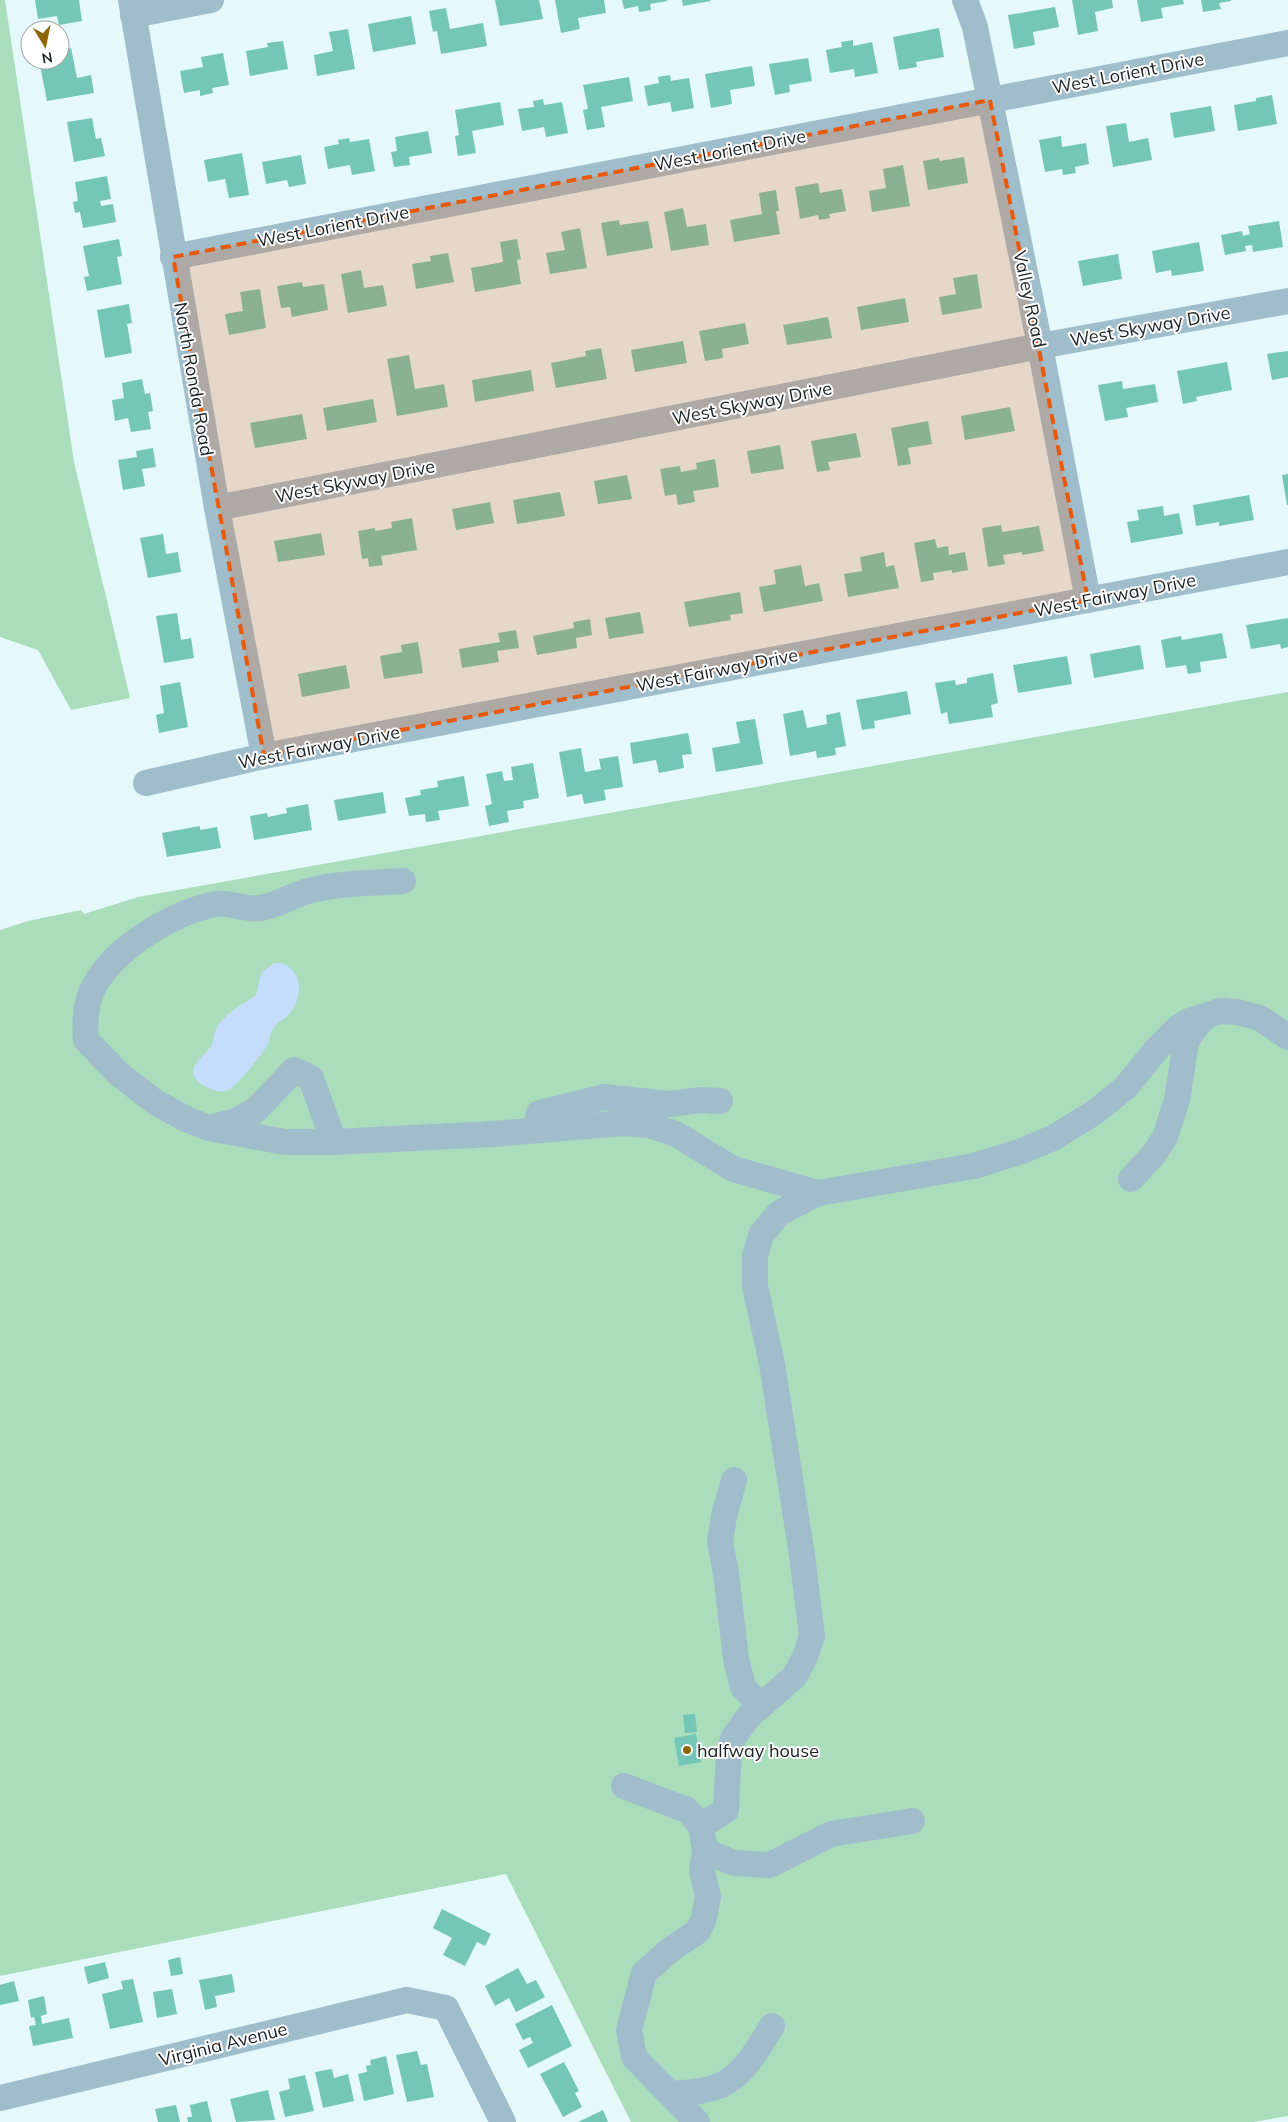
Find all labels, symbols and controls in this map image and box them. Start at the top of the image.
north arrow [20,20,70,70]
street label: West Lorient Drive [1050,47,1206,99]
text: N [40,48,54,68]
street label: West Lorient Drive [652,124,808,176]
street label: West Lorient Drive [255,200,411,252]
street label: Valley Road [1008,248,1052,350]
street label: North Ronda Road [169,300,219,458]
street label: West Skyway Drive [1068,301,1232,351]
street label: West Skyway Drive [670,376,834,430]
street label: West Skyway Drive [273,454,437,508]
street label: West Fairway Drive [1032,568,1198,622]
street label: West Fairway Drive [634,643,800,697]
street label: West Fairway Drive [236,720,402,774]
place label: halfway house [697,1739,819,1762]
marker: halfway house [681,1744,693,1756]
street label: Virginia Avenue [156,2017,290,2071]

